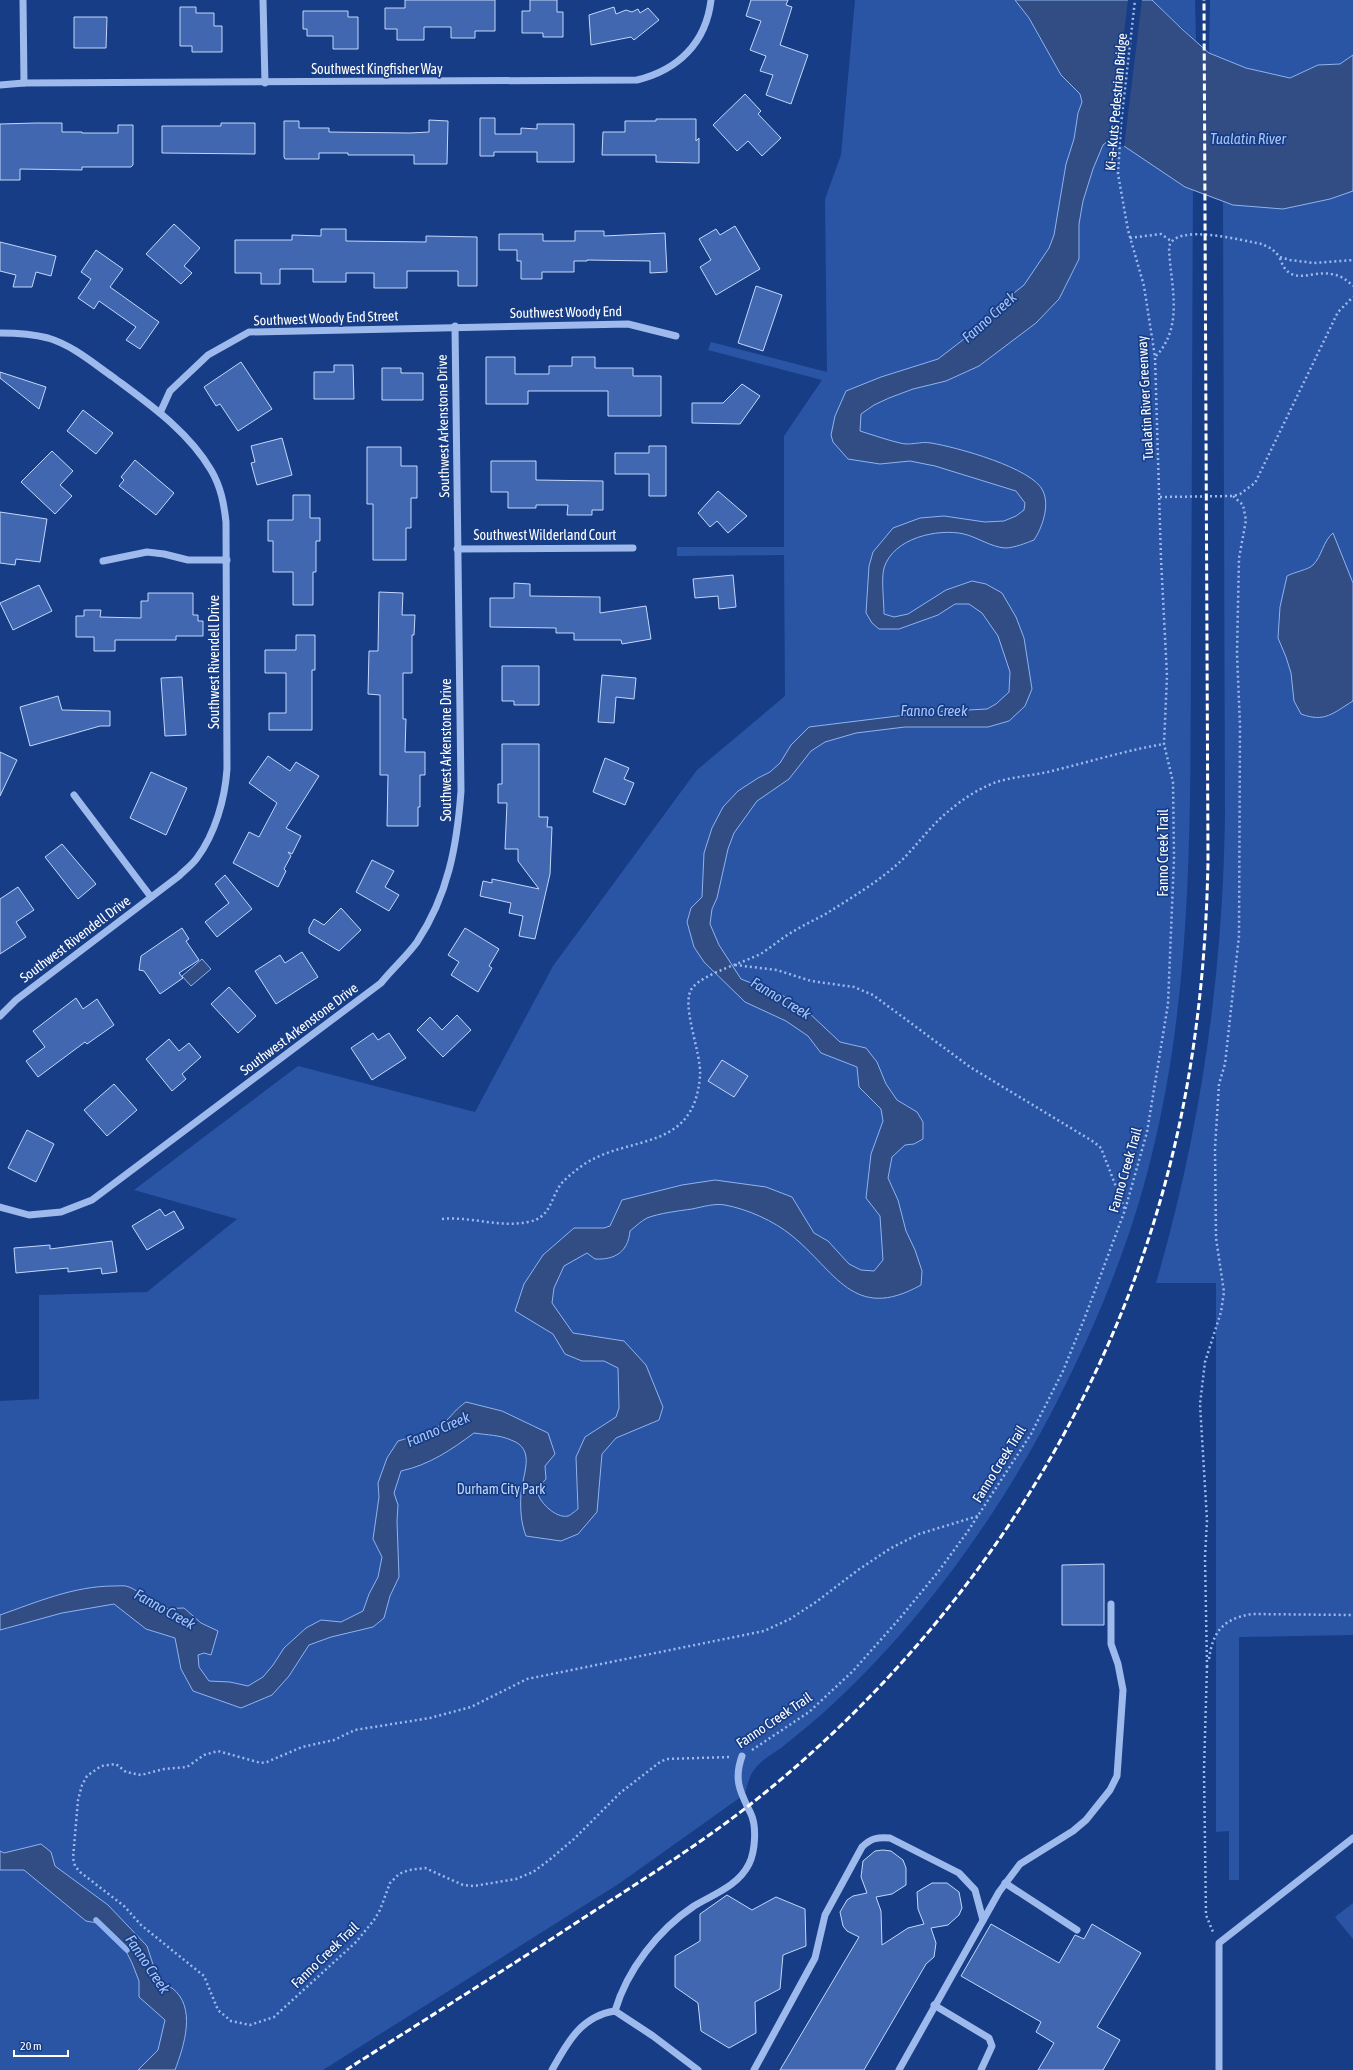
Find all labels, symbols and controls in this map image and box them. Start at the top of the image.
street label: Ki-a-Kuts Pedestrian Bridge [1102,32,1130,172]
street label: Southwest Kingfisher Way [311,61,443,77]
water label: Tualatin River [1210,130,1287,147]
water label: Fanno Creek [958,288,1020,346]
street label: Southwest Woody End [510,303,622,321]
street label: Southwest Woody End Street [253,307,399,329]
street label: Tualatin River Greenway [1134,335,1156,461]
street label: Southwest Arkenstone Drive [434,354,452,498]
street label: Southwest Wilderland Court [474,527,616,543]
street label: Southwest Rivendell Drive [206,595,222,729]
street label: Southwest Arkenstone Drive [438,678,454,822]
water label: Fanno Creek [900,702,968,719]
street label: Fanno Creek Trail [1155,809,1171,897]
street label: Southwest Rivendell Drive [17,892,133,986]
water label: Fanno Creek [748,973,814,1023]
street label: Southwest Arkenstone Drive [237,980,361,1078]
street label: Fanno Creek Trail [1105,1125,1145,1214]
water label: Fanno Creek [404,1408,473,1450]
street label: Fanno Creek Trail [969,1422,1029,1505]
park label: Durham City Park [457,1481,545,1497]
water label: Fanno Creek [132,1585,199,1633]
street label: Fanno Creek Trail [733,1689,815,1751]
street label: Fanno Creek Trail [288,1919,362,1991]
water label: Fanno Creek [122,1931,174,1997]
scale bar [14,2032,68,2058]
text: 20 m [20,2039,42,2053]

